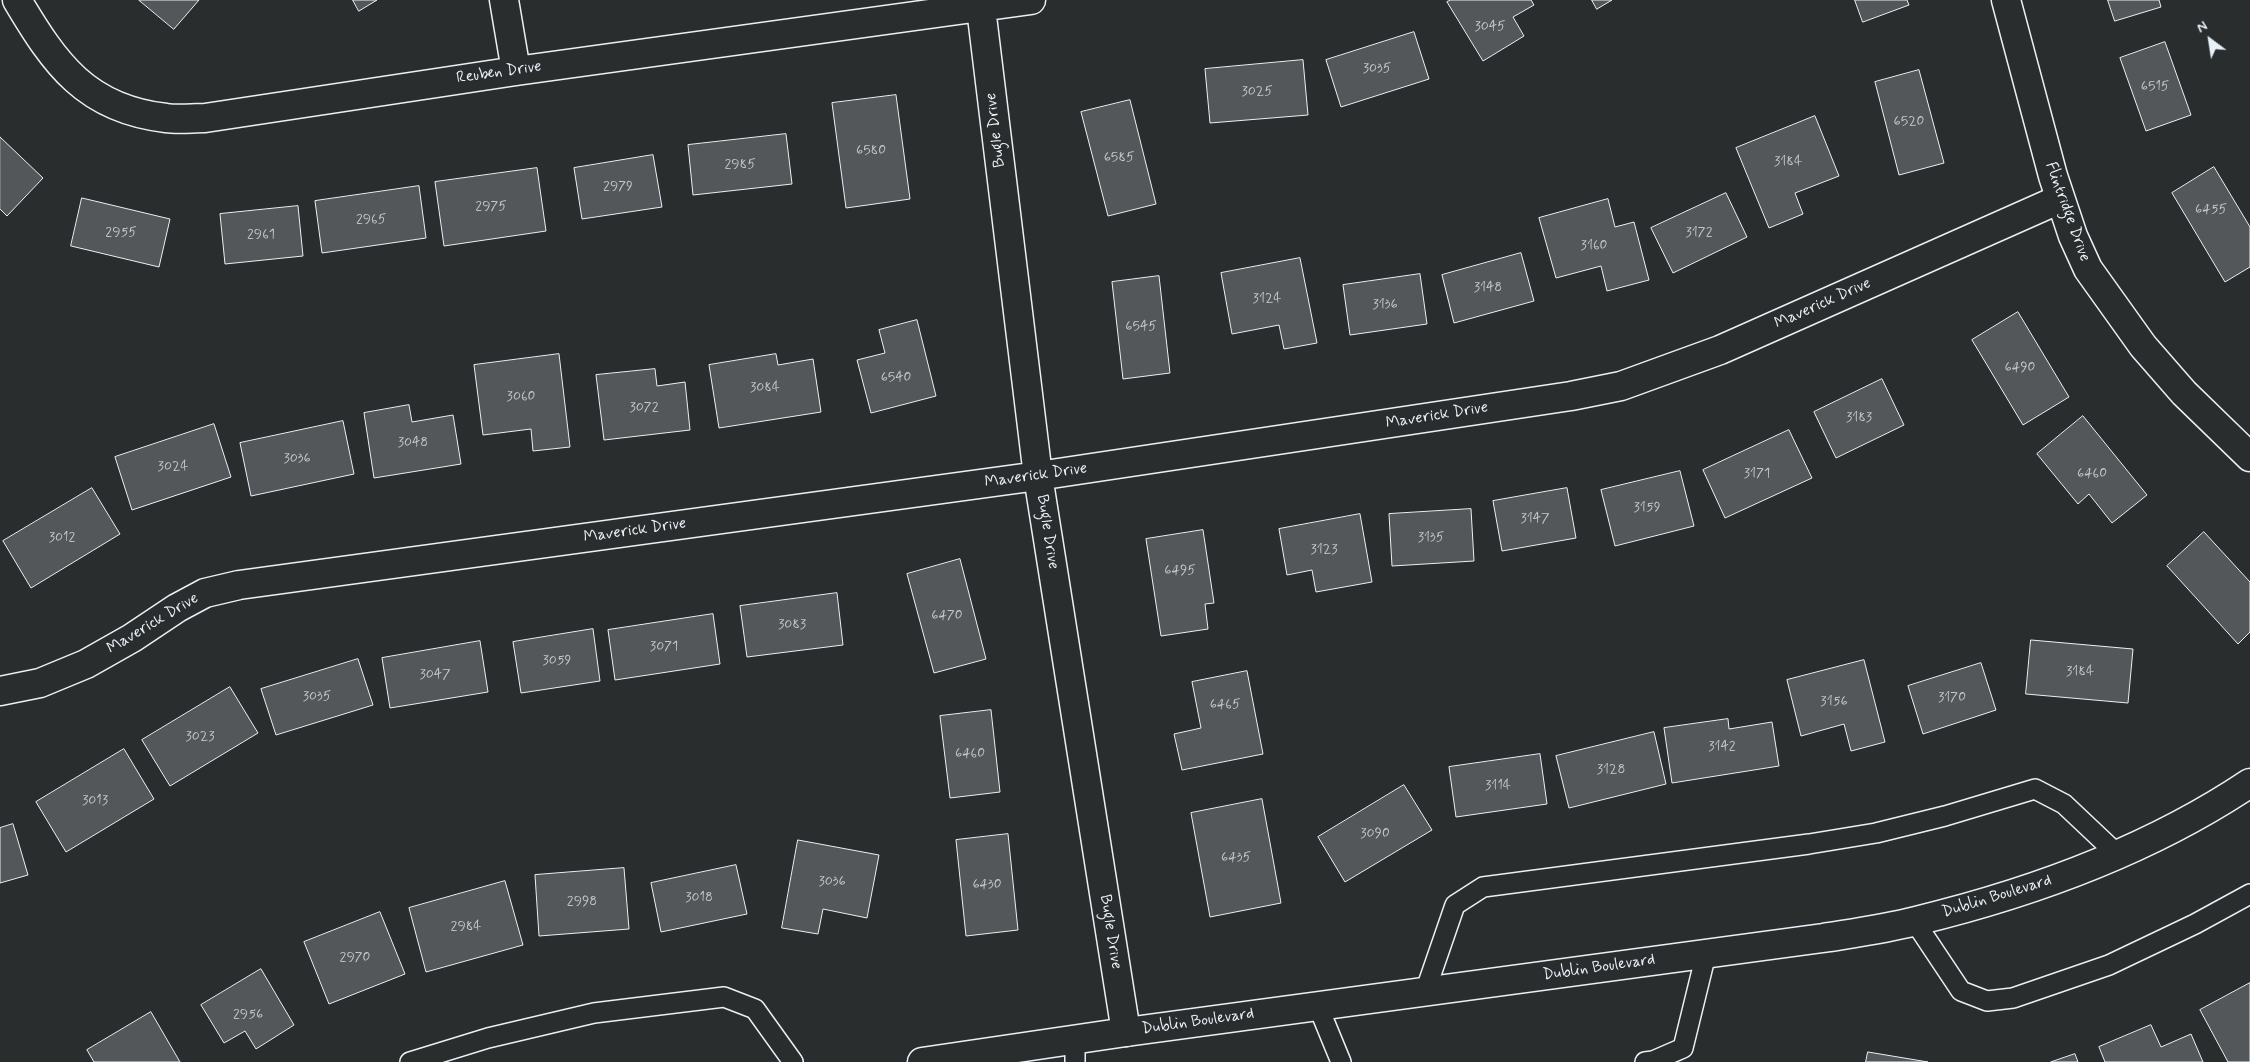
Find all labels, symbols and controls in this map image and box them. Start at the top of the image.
north arrow [2185,15,2235,65]
text: N [2194,17,2211,37]
house number: 3045 [1475,19,1505,35]
street label: Reuben Drive [455,58,543,88]
house number: 3035 [1363,61,1391,77]
house number: 6515 [2141,79,2169,95]
house number: 3025 [1241,84,1273,100]
street label: Bugle Drive [982,91,1010,169]
house number: 6520 [1894,114,1924,130]
house number: 6580 [856,143,886,159]
house number: 6585 [1104,150,1134,166]
house number: 3184 [1774,154,1802,170]
house number: 2985 [724,157,756,173]
street label: Flintridge Drive [2040,160,2094,264]
house number: 2979 [603,179,633,195]
house number: 2975 [475,199,507,215]
house number: 6455 [2195,202,2227,218]
house number: 2965 [356,212,386,228]
house number: 2955 [105,225,137,241]
house number: 3172 [1685,225,1713,241]
house number: 2961 [247,227,275,243]
house number: 3160 [1581,238,1607,254]
street label: Maverick Drive [1772,274,1874,334]
house number: 3148 [1474,280,1502,296]
house number: 3124 [1253,291,1281,307]
house number: 3136 [1372,297,1398,313]
house number: 6545 [1125,319,1157,335]
house number: 6490 [2005,360,2035,376]
house number: 6540 [881,370,911,386]
house number: 3084 [750,380,780,396]
house number: 3060 [507,389,535,405]
street label: Maverick Drive [1384,398,1490,434]
house number: 3072 [629,400,659,416]
house number: 3183 [1846,410,1872,426]
house number: 3048 [398,435,428,451]
house number: 3036 [283,451,311,467]
house number: 3024 [158,459,188,475]
street label: Maverick Drive [983,459,1089,493]
house number: 3171 [1744,466,1770,482]
house number: 6460 [2077,466,2107,482]
street label: Bugle Drive [1032,493,1062,571]
house number: 3159 [1633,500,1661,516]
house number: 3147 [1520,511,1550,527]
street label: Maverick Drive [582,514,688,548]
house number: 3012 [49,530,75,546]
house number: 3135 [1418,530,1444,546]
house number: 3123 [1310,542,1338,558]
house number: 6495 [1164,563,1196,579]
street label: Maverick Drive [104,589,202,659]
house number: 6470 [931,608,963,624]
house number: 3083 [778,617,806,633]
house number: 3071 [650,639,678,655]
house number: 3059 [543,653,571,669]
house number: 3184 [2066,664,2094,680]
house number: 3047 [419,667,451,683]
house number: 3035 [303,689,331,705]
house number: 3170 [1938,690,1966,706]
house number: 3156 [1820,694,1848,710]
house number: 6465 [1210,697,1240,713]
house number: 3023 [185,729,215,745]
house number: 3142 [1708,739,1736,755]
house number: 6460 [955,746,985,762]
house number: 3128 [1597,762,1625,778]
house number: 3114 [1485,778,1511,794]
house number: 3013 [82,793,108,809]
house number: 3090 [1360,826,1390,842]
house number: 6435 [1221,850,1251,866]
street label: Dublin Boulevard [1940,871,2054,923]
house number: 3036 [818,874,846,890]
house number: 6430 [972,877,1002,893]
house number: 3018 [685,890,713,906]
street label: Bugle Drive [1095,893,1125,971]
house number: 2998 [567,894,597,910]
house number: 2984 [451,919,481,935]
house number: 2970 [340,950,370,966]
street label: Dublin Boulevard [1542,951,1656,985]
street label: Dublin Boulevard [1141,1005,1255,1039]
house number: 2956 [233,1007,263,1023]

